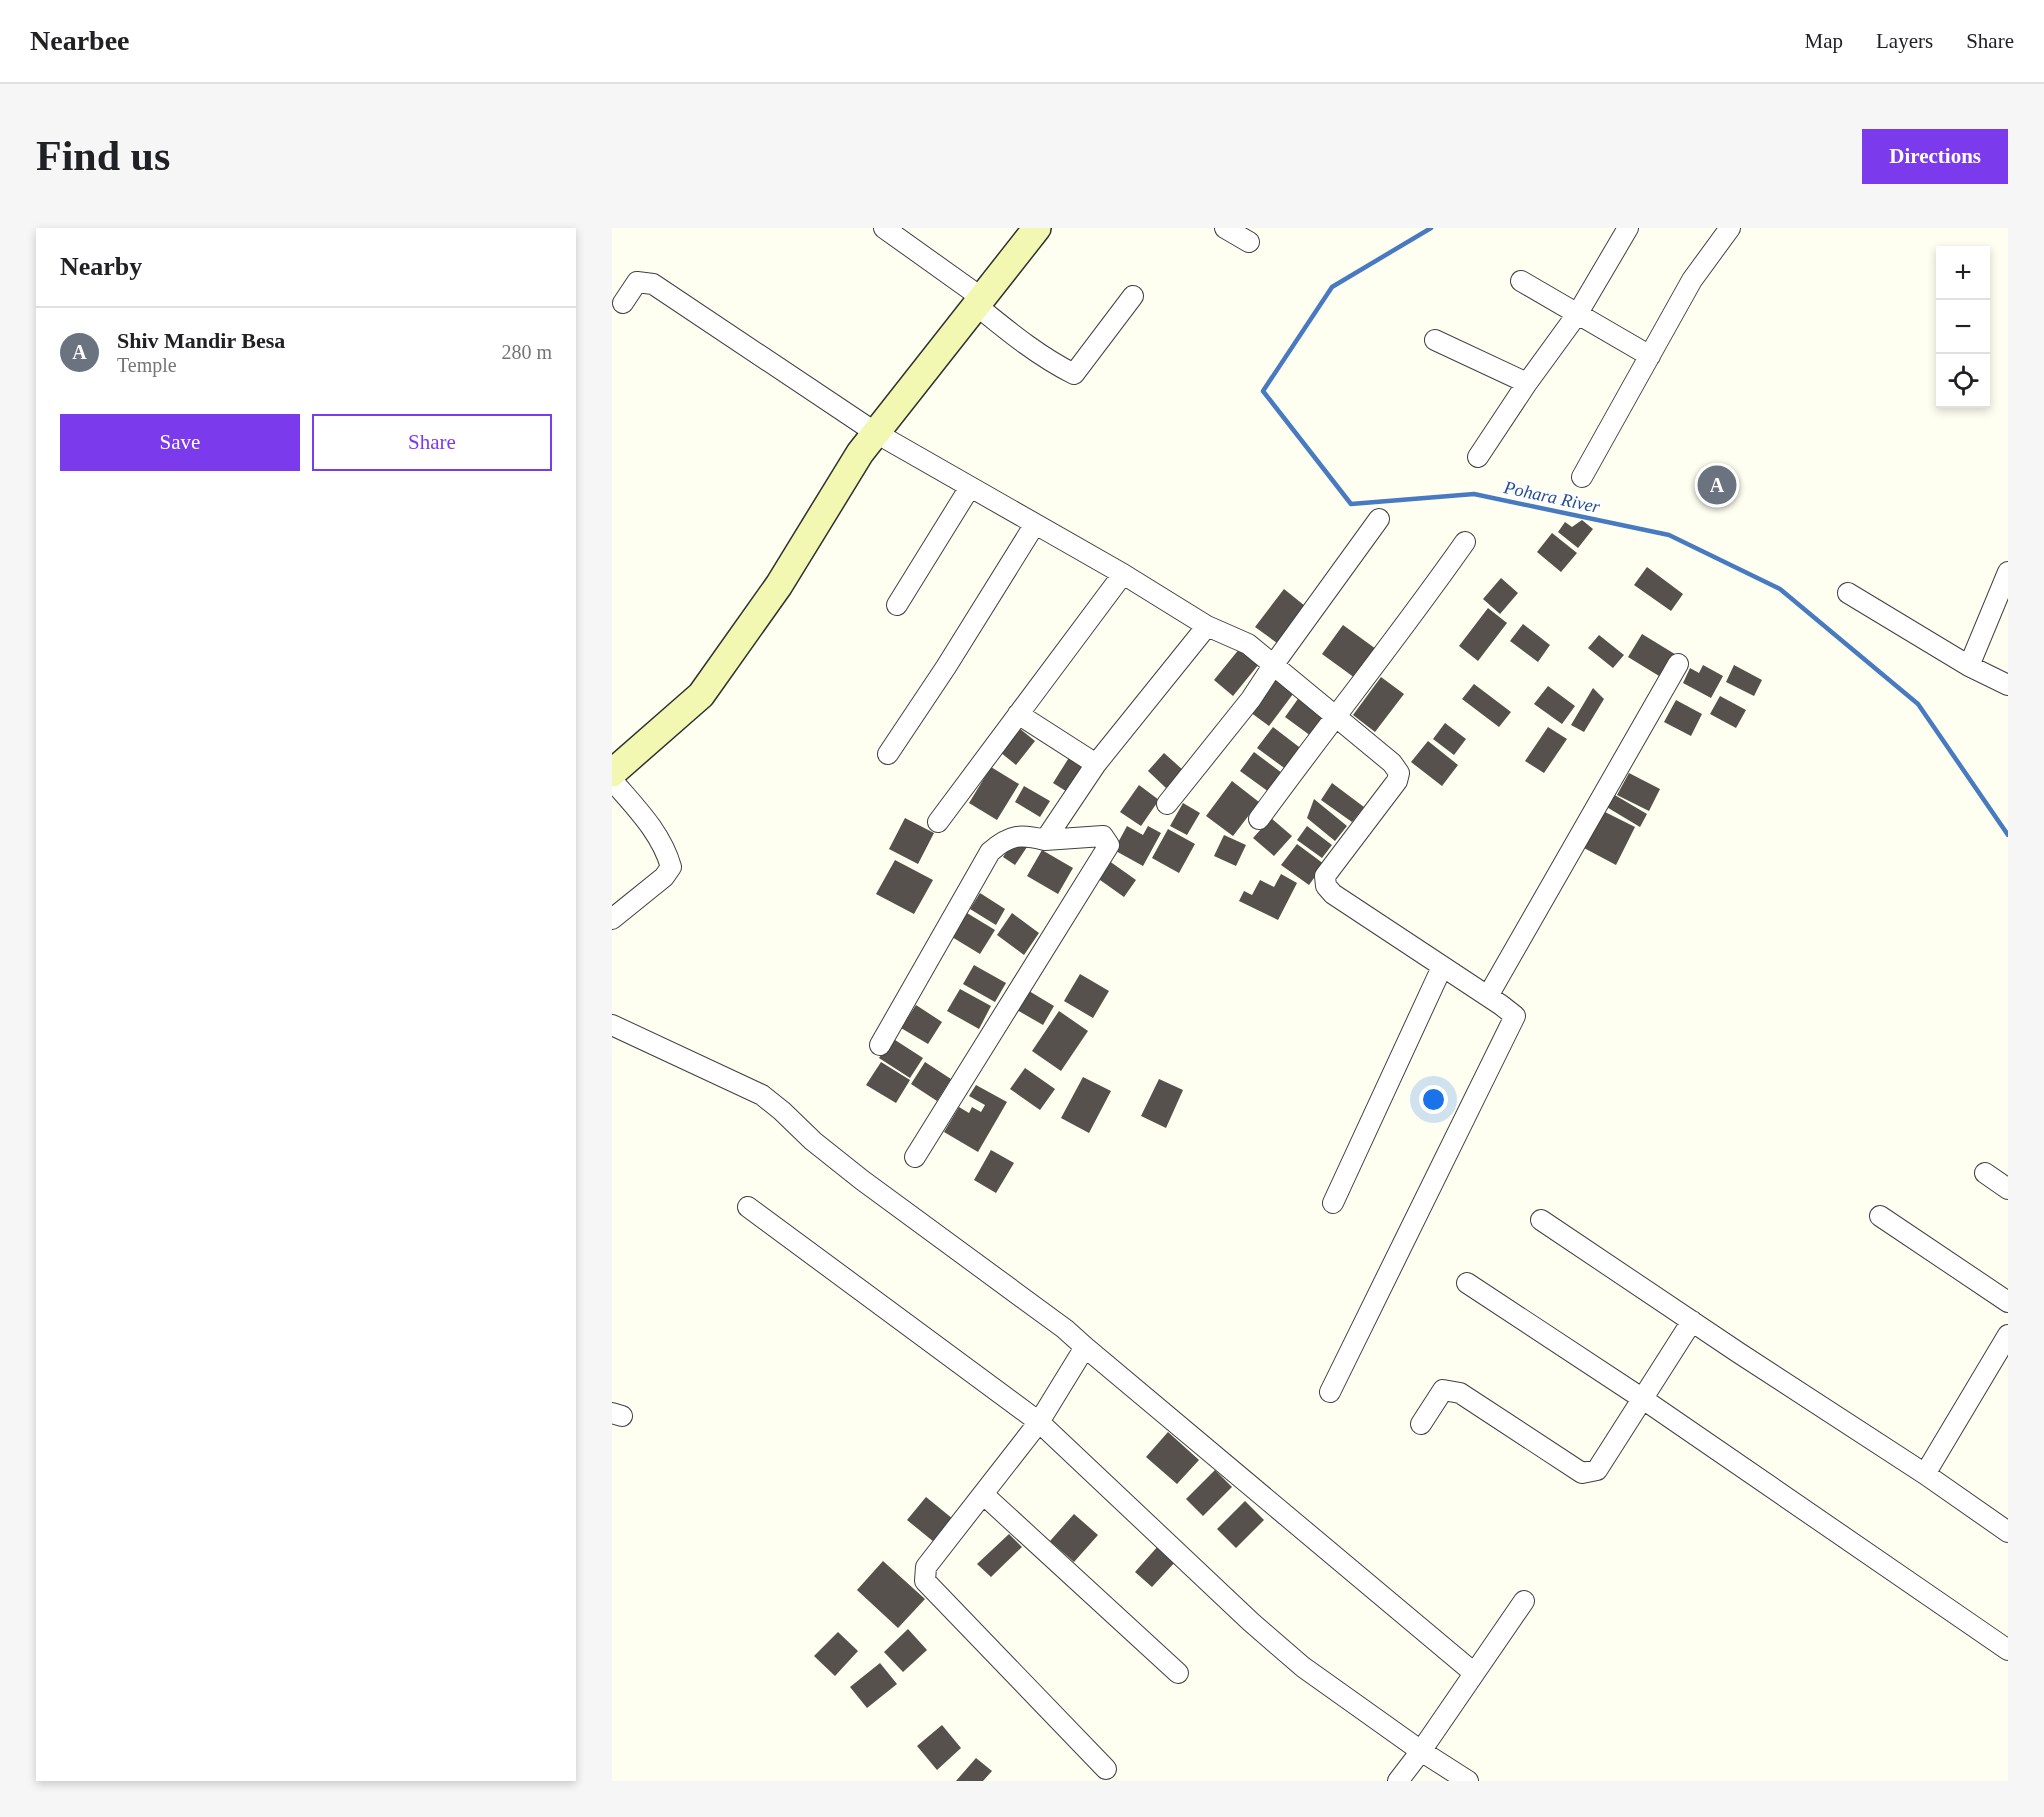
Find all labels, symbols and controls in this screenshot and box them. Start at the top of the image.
text: Nearbee [30,25,130,56]
text: Map [1805,29,1843,53]
text: Layers [1876,29,1933,53]
text: Share [1966,29,2014,53]
button: Directions [1862,129,2008,184]
text: Find us [36,133,170,179]
map controls [1936,246,1990,408]
button: + [1936,246,1990,300]
text: Nearby [60,252,142,281]
button: − [1936,300,1990,354]
text: Shiv Mandir Besa [117,328,285,353]
text: A [72,341,87,363]
text: 280 m [501,341,552,363]
text: Temple [117,354,177,376]
button: locate [1936,354,1990,408]
button: Save [60,414,300,471]
button: Share [312,414,552,471]
pin: A [1698,462,1736,508]
water label: Pohara River [1501,477,1603,517]
your location [1419,1085,1448,1114]

